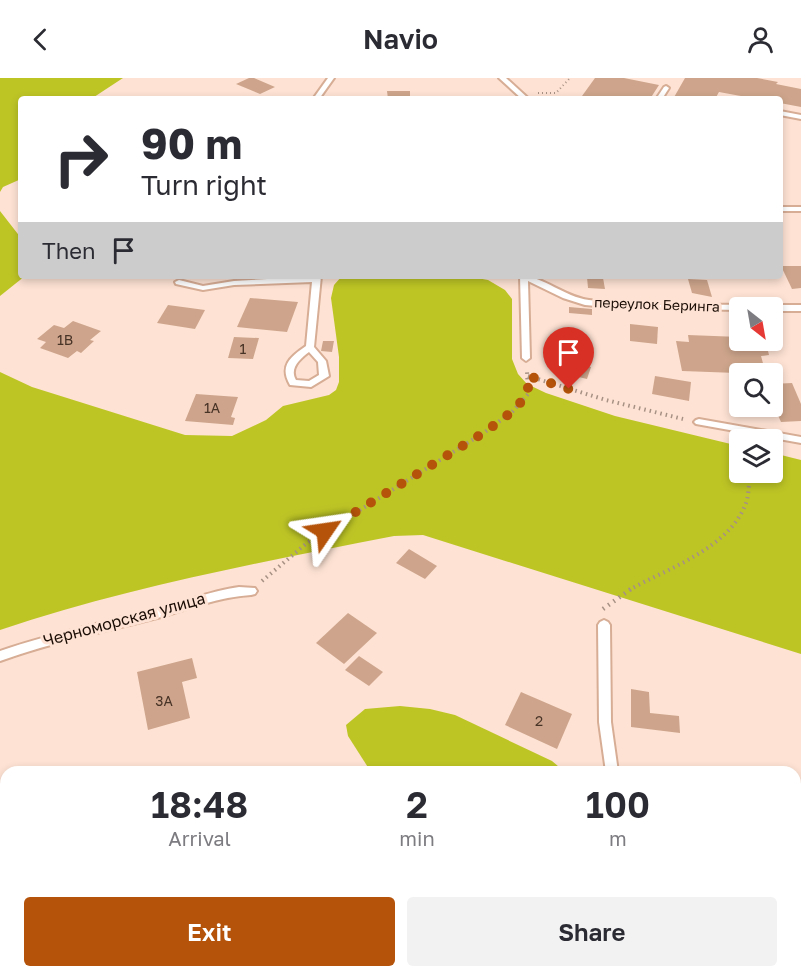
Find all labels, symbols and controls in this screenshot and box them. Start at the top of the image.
icon: back [24,23,57,56]
text: Navio [363,23,438,55]
icon: person [744,23,777,56]
text: 90 m [141,118,242,168]
icon: right [42,120,120,198]
text: Turn right [141,169,267,201]
icon: arrive [107,234,140,267]
text: Then [42,237,95,264]
street label: переулок Беринга [594,293,720,315]
north arrow [729,297,783,351]
map controls [729,297,783,483]
pin [543,327,594,389]
house number: 1В [57,331,73,348]
icon: arrive [552,336,585,369]
house number: 1 [240,340,247,357]
button: search [729,363,783,417]
house number: 1А [204,399,221,416]
button: layers [729,429,783,483]
position arrow [293,499,357,563]
street label: Черноморская улица [41,588,207,650]
house number: 3А [155,692,173,709]
house number: 2 [535,712,543,729]
text: 18:48 [151,783,248,826]
text: 2 [406,783,428,826]
text: 100 [586,783,650,826]
text: Arrival [168,826,231,850]
text: min [399,826,435,850]
text: m [609,826,627,850]
button: Exit [24,897,395,966]
button: Share [407,897,777,966]

